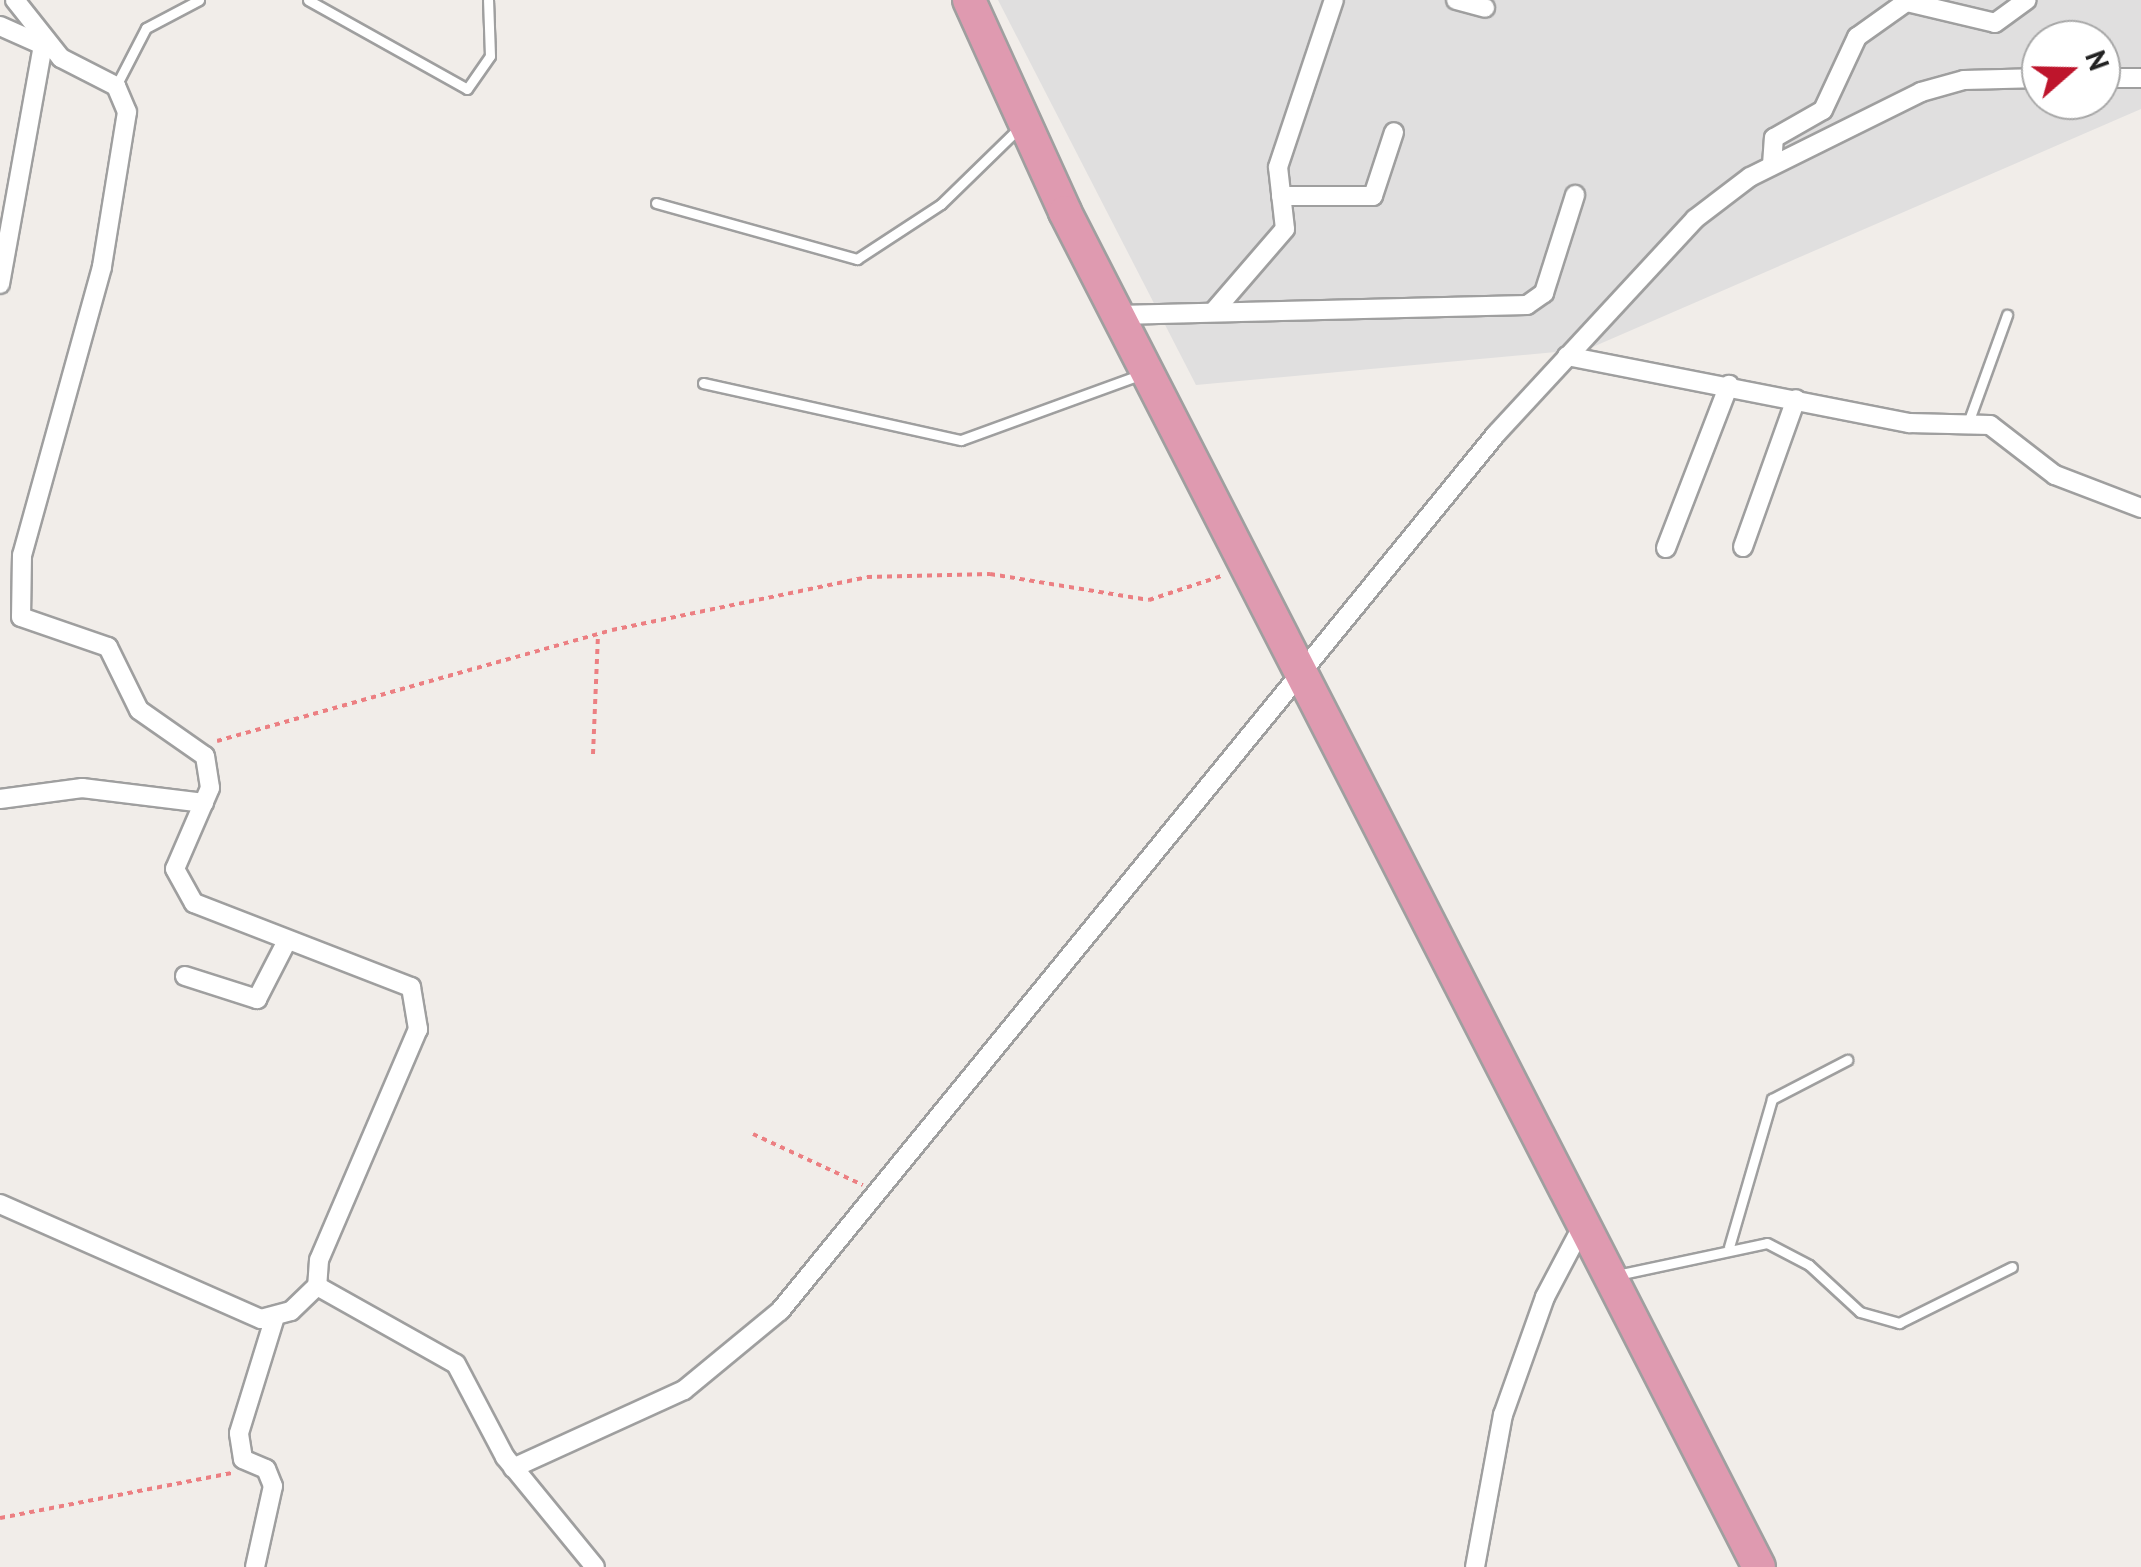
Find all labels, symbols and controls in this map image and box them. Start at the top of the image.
north arrow [2021,20,2121,120]
text: N [2077,45,2118,75]

